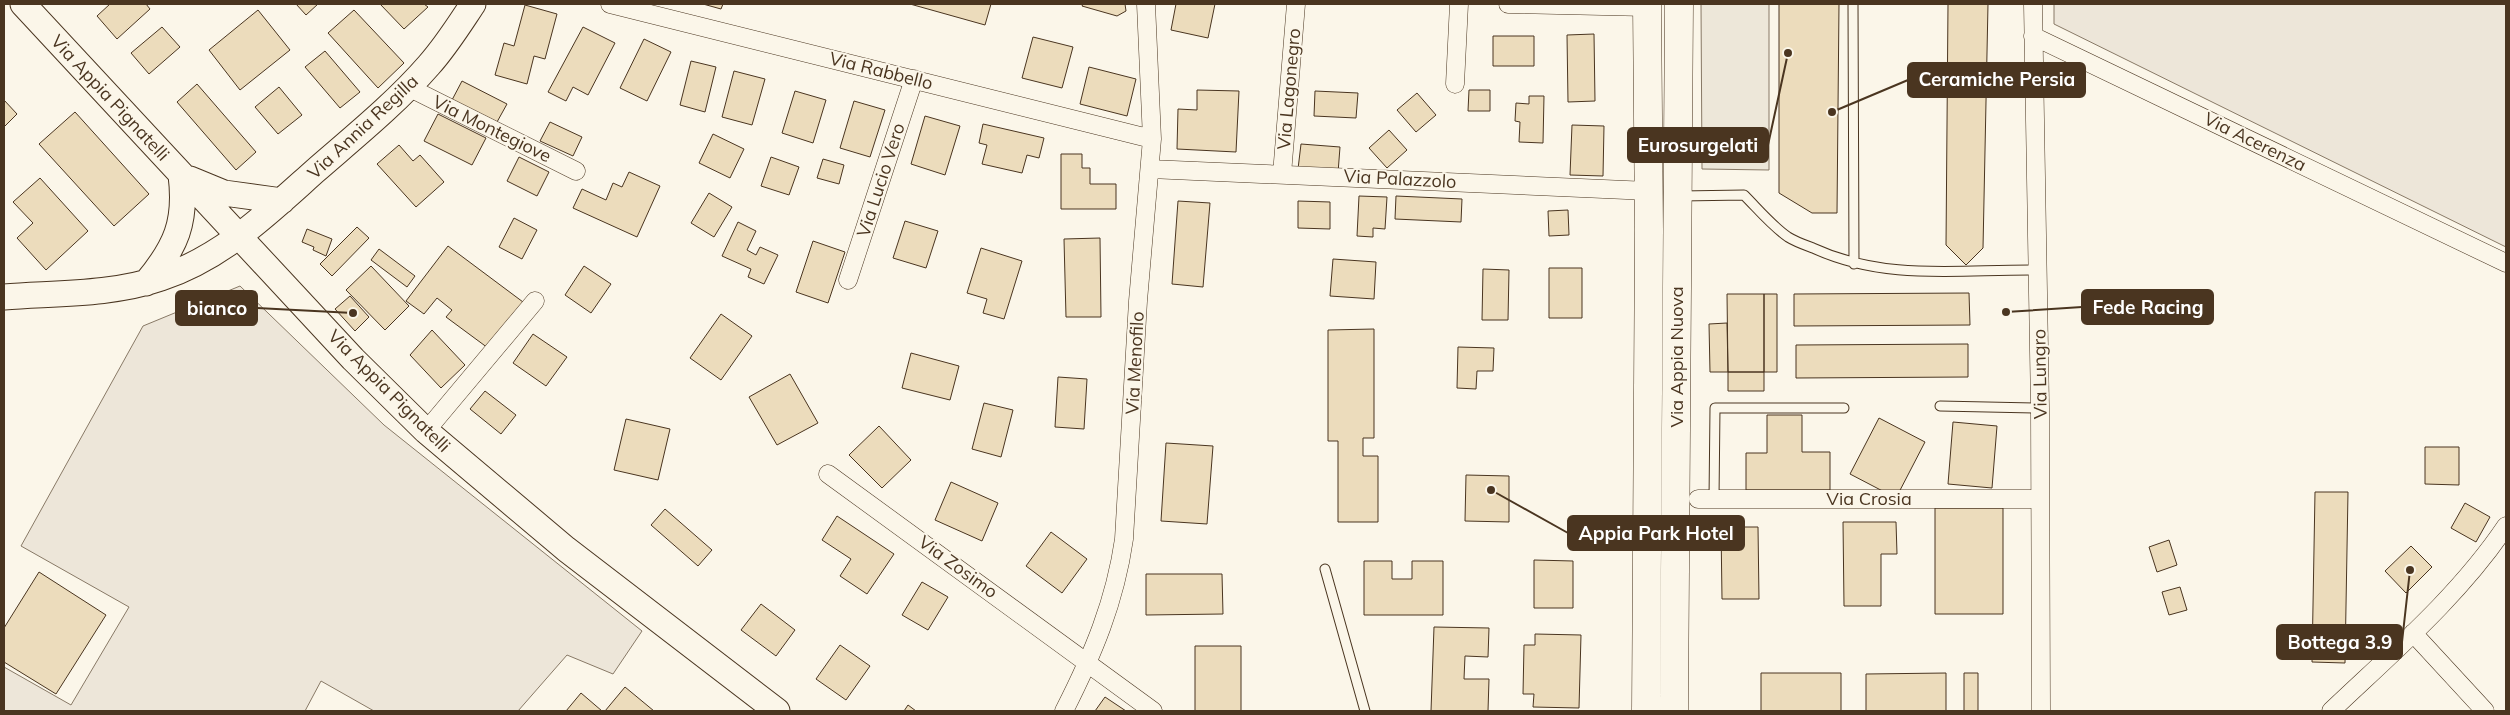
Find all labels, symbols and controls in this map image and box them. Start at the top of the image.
street label: Via Lagonegro [1272,27,1305,151]
street label: Via Appia Pignatelli [46,30,175,165]
street label: Via Rabbello [827,47,935,94]
callout: Ceramiche Persia [1908,63,2085,97]
text: Ceramiche Persia [1919,67,2075,91]
street label: Via Annia Regilla [303,69,423,184]
street label: Via Montegiove [429,90,555,167]
street label: Via Acerenza [2200,107,2310,176]
street label: Via Lucio Vero [851,120,910,240]
callout: Eurosurgelati [1628,128,1768,162]
text: Eurosurgelati [1638,133,1758,157]
street label: Via Palazzolo [1343,164,1457,193]
street label: Via Appia Nuova [1665,286,1688,428]
callout: Fede Racing [2082,290,2213,324]
callout: bianco [176,291,257,325]
text: Fede Racing [2092,295,2204,319]
text: bianco [187,296,247,320]
street label: Via Menofilo [1120,311,1149,415]
street label: Via Appia Pignatelli [323,325,455,457]
street label: Via Lungro [2027,329,2052,419]
street label: Via Crosia [1826,487,1912,510]
callout: Appia Park Hotel [1568,516,1744,550]
text: Appia Park Hotel [1578,521,1734,545]
street label: Via Zosimo [914,530,1002,603]
callout: Bottega 3.9 [2277,625,2402,659]
text: Bottega 3.9 [2288,630,2392,654]

